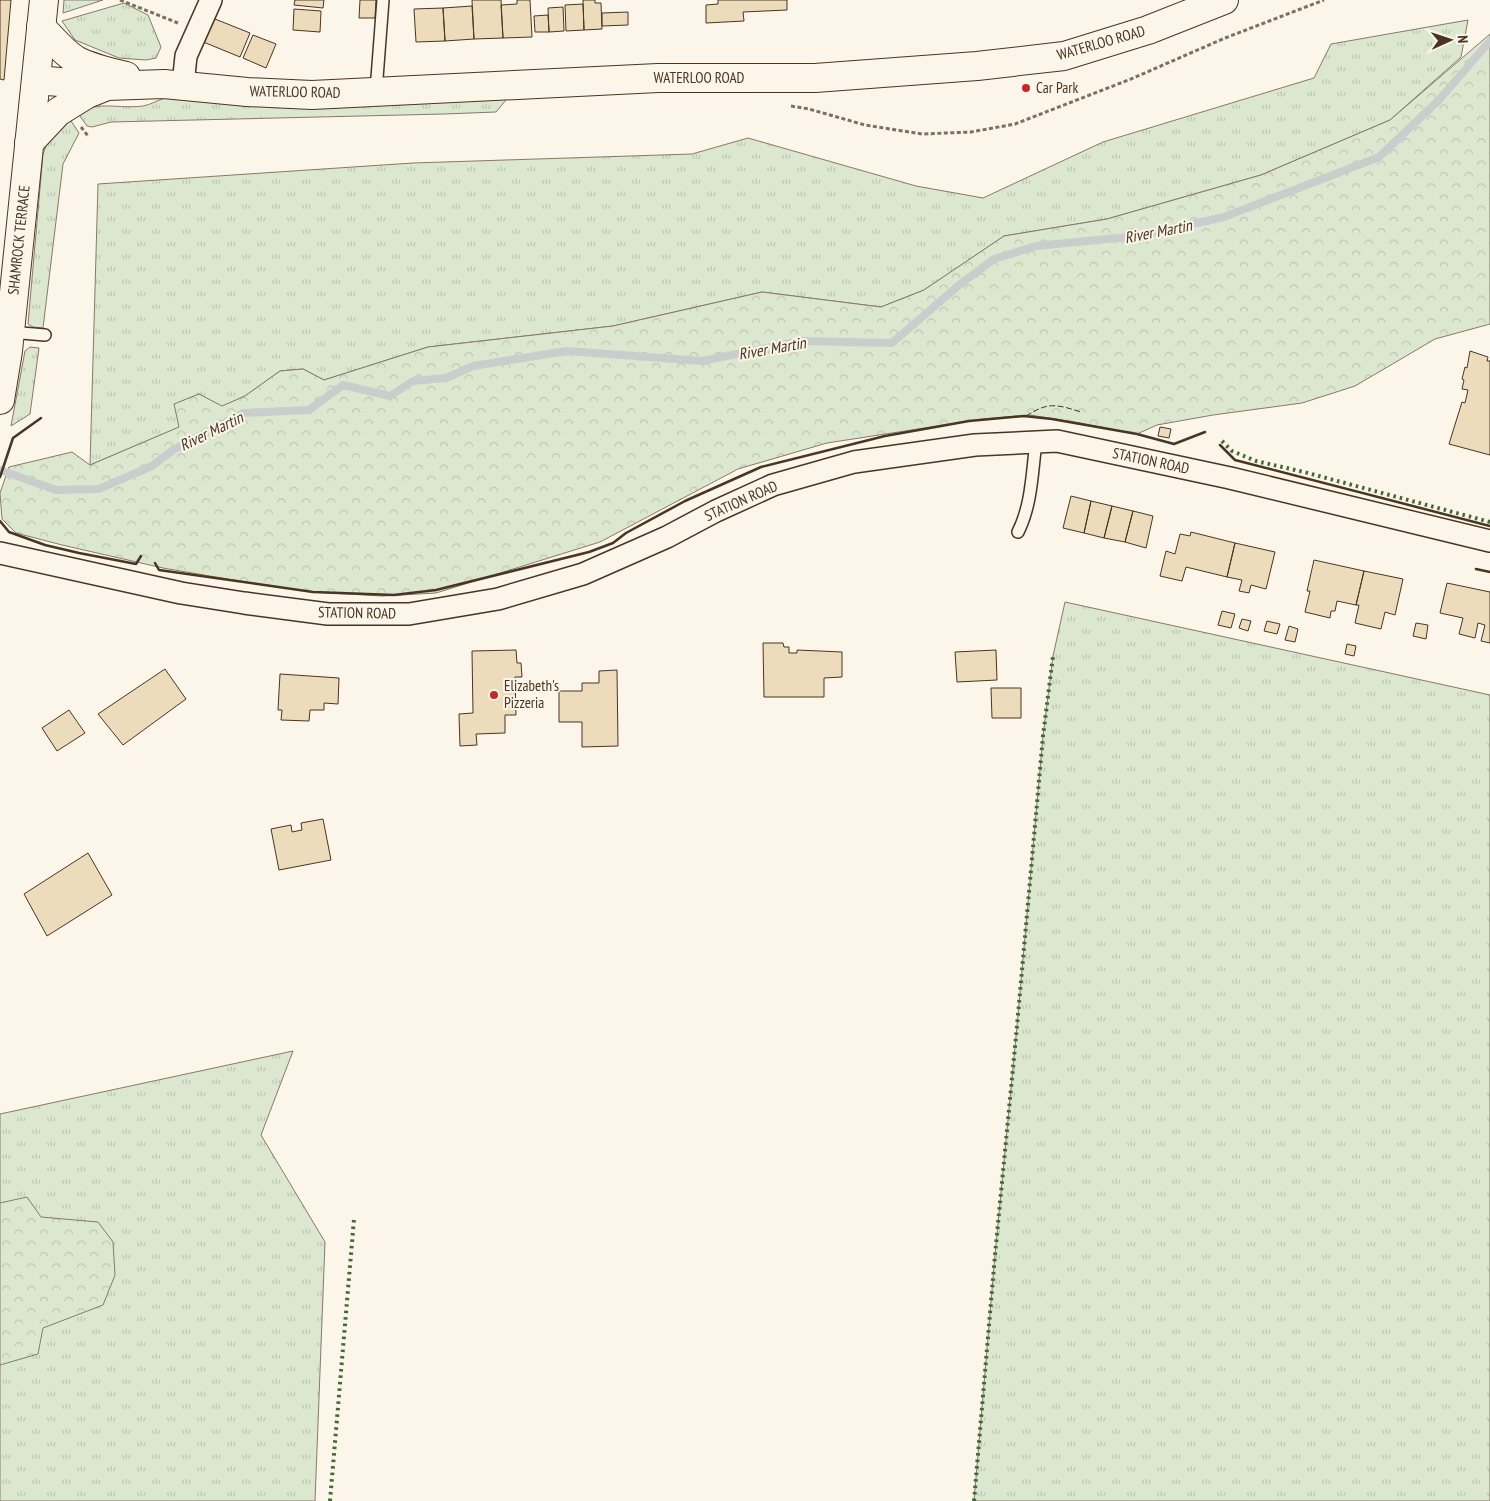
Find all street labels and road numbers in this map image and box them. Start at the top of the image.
street label: WATERLOO ROAD [1054,21,1147,64]
street label: WATERLOO ROAD [653,68,745,87]
street label: WATERLOO ROAD [249,81,341,102]
street label: SHAMROCK TERRACE [3,184,34,296]
street label: STATION ROAD [1111,443,1191,478]
street label: STATION ROAD [701,476,780,525]
street label: STATION ROAD [318,602,396,623]

